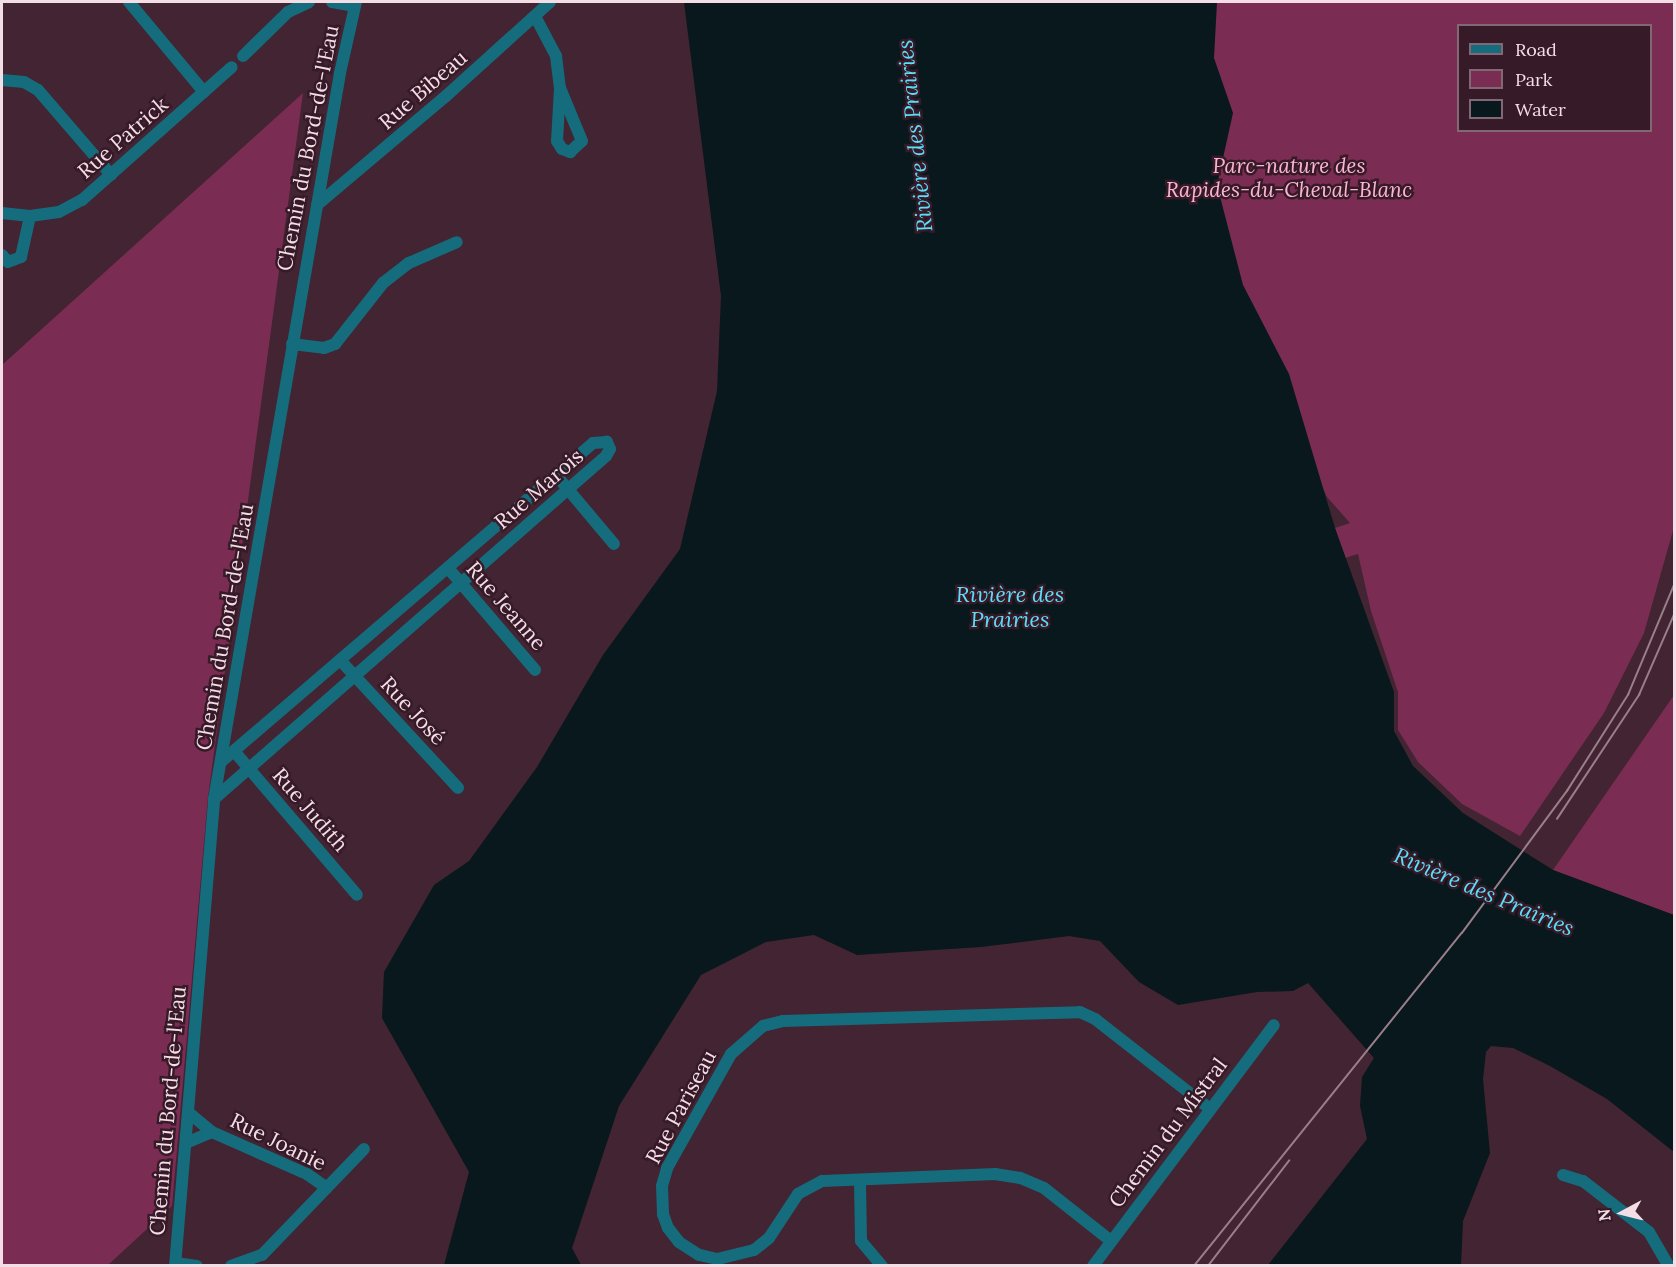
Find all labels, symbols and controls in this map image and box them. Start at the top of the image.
street label: Chemin du Bord-de-l'Eau [272,23,344,273]
legend [1457,24,1652,132]
text: Road [1515,38,1557,61]
water label: Rivière des Prairies [892,39,938,233]
street label: Rue Bibeau [374,45,472,135]
text: Park [1515,68,1552,91]
street label: Rue Patrick [73,92,173,184]
text: Water [1515,98,1566,121]
park label: Parc-nature des Rapides-du-Cheval-Blanc [1166,153,1412,203]
street label: Rue Marois [489,444,589,534]
street label: Chemin du Bord-de-l'Eau [191,502,259,752]
street label: Rue Jeanne [461,557,551,655]
water label: Rivière des Prairies [956,581,1064,632]
street label: Rue José [375,672,451,750]
street label: Rue Judith [267,763,353,857]
water label: Rivière des Prairies [1390,842,1578,942]
street label: Chemin du Bord-de-l'Eau [145,985,191,1237]
street label: Rue Pariseau [640,1046,722,1168]
street label: Chemin du Mistral [1104,1053,1232,1213]
street label: Rue Joanie [226,1108,330,1176]
north arrow [1592,1183,1652,1243]
text: N [1593,1208,1615,1223]

